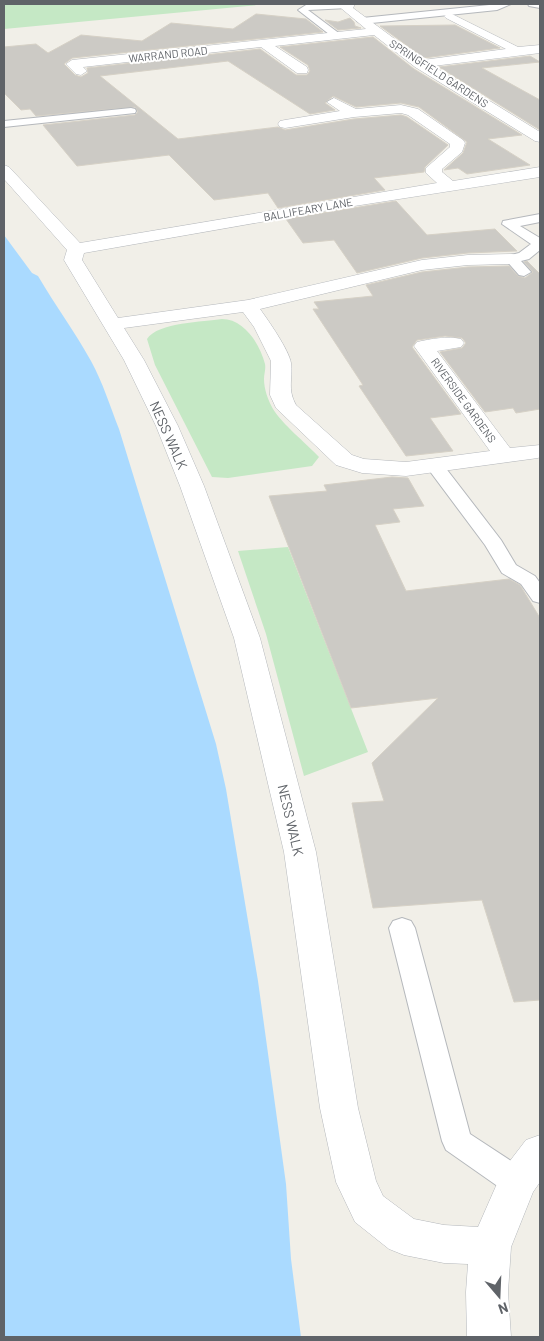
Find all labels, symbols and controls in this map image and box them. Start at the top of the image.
street label: SPRINGFIELD GARDENS [387,36,491,110]
street label: WARRAND ROAD [128,43,208,65]
street label: BALLIFEARY LANE [262,195,354,223]
street label: RIVERSIDE GARDENS [429,355,499,445]
street label: NESS WALK [146,398,192,472]
street label: NESS WALK [275,783,308,858]
north arrow [474,1271,524,1321]
text: N [496,1299,511,1318]

